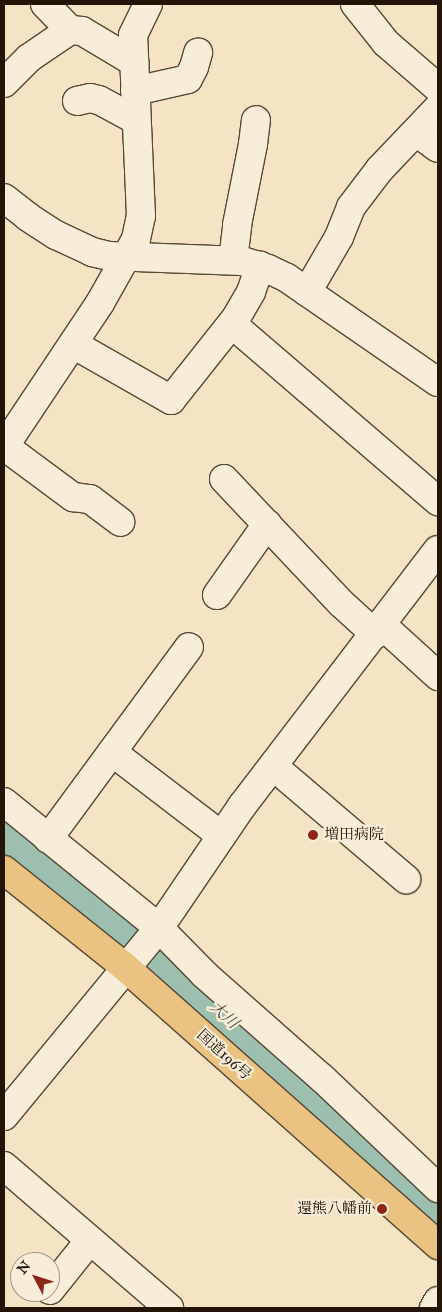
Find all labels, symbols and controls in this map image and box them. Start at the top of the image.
place label: 増田病院 [324,826,384,844]
marker: 増田病院 [306,828,320,842]
water label: 大川 [206,997,242,1033]
street label: 国道196号 [193,1026,255,1084]
place label: 還熊八幡前 [297,1200,372,1218]
marker: 還熊八幡前 [376,1203,388,1215]
north arrow [10,1252,60,1302]
text: N [14,1258,34,1278]

